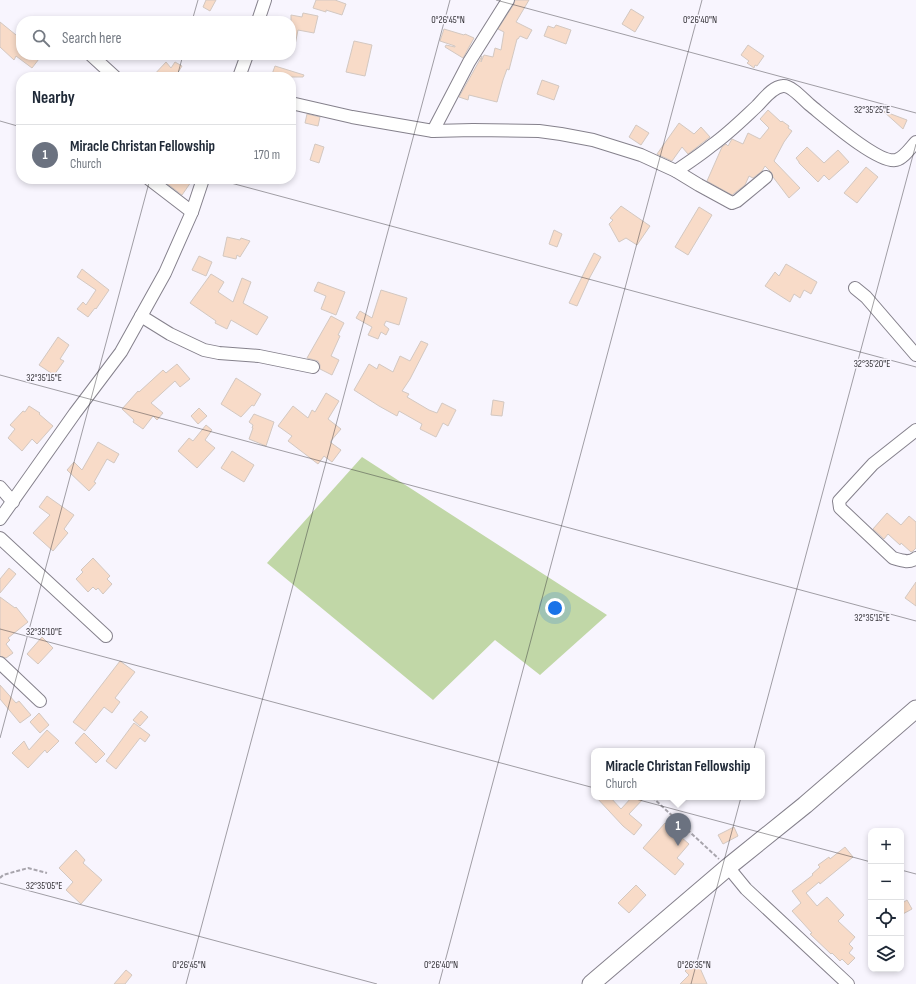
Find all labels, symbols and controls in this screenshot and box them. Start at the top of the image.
text: 0°26'45"N [431,14,465,26]
text: 0°26'40"N [683,14,717,26]
search box [16,16,296,60]
icon: search [30,27,52,49]
text: Search here [62,29,122,48]
text: Nearby [32,88,75,108]
text: 32°35'25"E [854,104,890,116]
text: Miracle Christan Fellowship [70,137,215,156]
text: 1 [42,147,48,163]
text: 170 m [254,147,280,163]
text: Church [70,156,102,172]
text: 32°35'20"E [854,358,890,370]
text: 32°35'15"E [26,372,62,384]
your location [545,598,565,618]
text: 32°35'15"E [854,612,890,624]
text: 32°35'10"E [26,626,62,638]
popup [591,748,765,800]
text: Miracle Christan Fellowship [605,757,751,776]
text: Church [605,776,637,792]
pin: 1 [665,813,691,846]
map controls [868,828,904,972]
button: + [868,828,904,864]
button: − [868,864,904,900]
text: 32°35'05"E [26,880,62,892]
button: locate [868,900,904,936]
button: layers [868,936,904,972]
text: 0°26'45"N [172,959,206,971]
text: 0°26'40"N [424,959,458,971]
text: 0°26'35"N [677,959,711,971]

